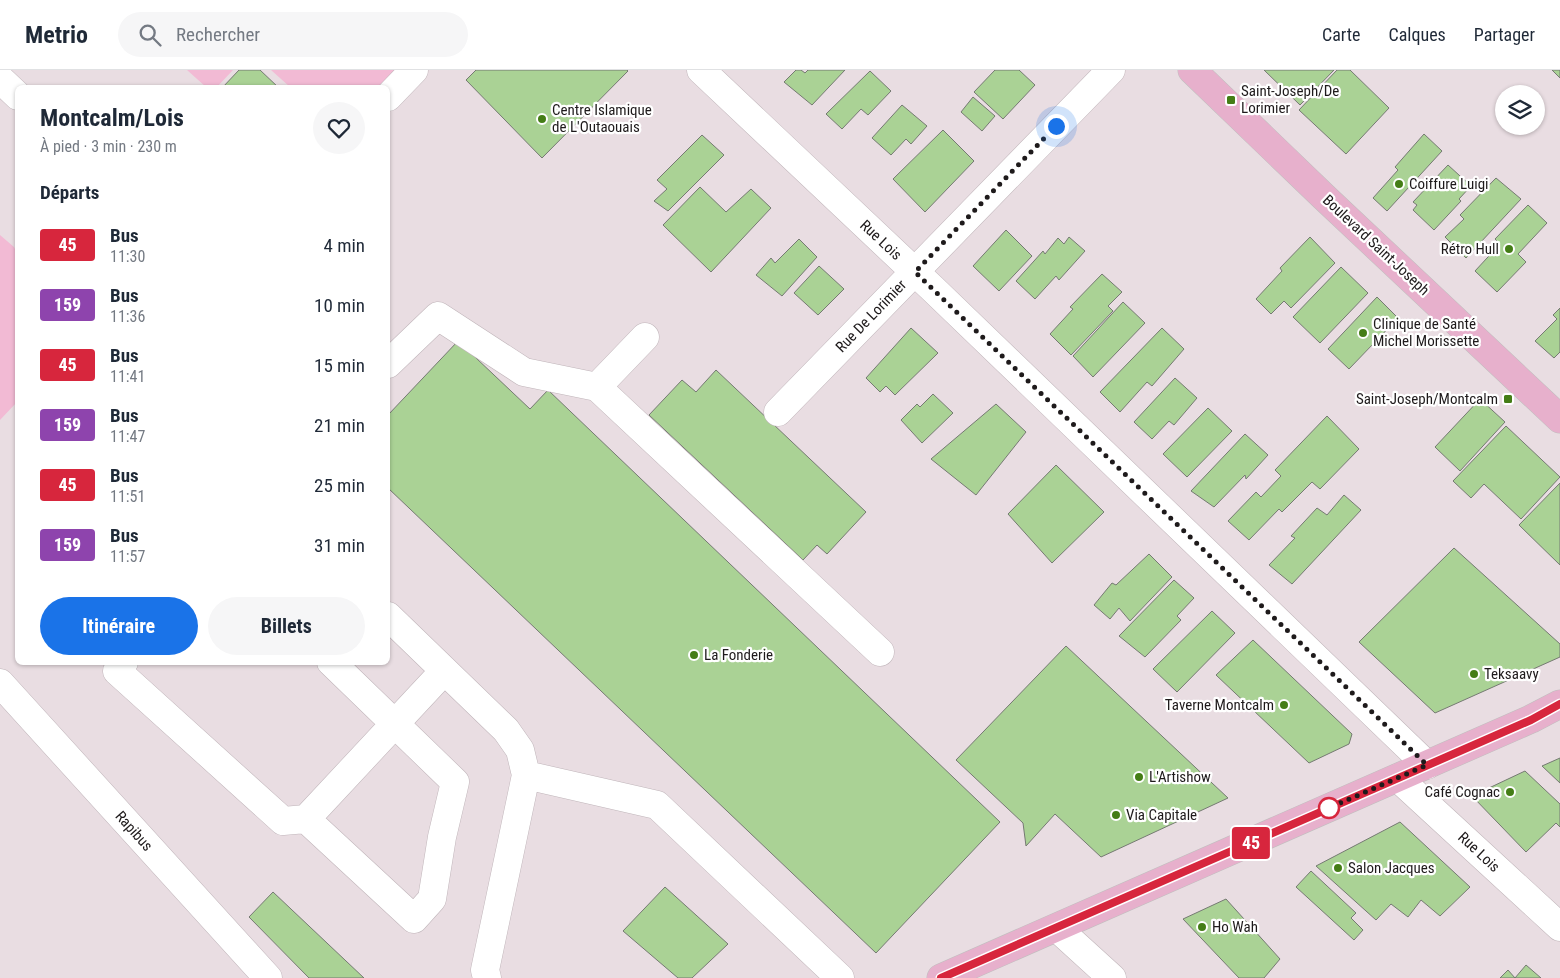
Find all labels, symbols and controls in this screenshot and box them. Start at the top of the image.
search box [118,12,468,57]
text: Metrio [25,21,88,49]
icon: search [136,21,164,49]
text: Rechercher [176,23,260,46]
text: Carte [1322,24,1361,45]
text: Calques [1389,24,1446,45]
text: Partager [1474,24,1535,45]
place label: Saint-Joseph/De Lorimier [1241,82,1339,117]
map controls [1495,85,1545,135]
button: layers [1495,85,1545,135]
marker: Saint-Joseph/De Lorimier [1225,94,1237,106]
place label: Centre Islamique de L'Outaouais [552,101,652,136]
button: heart [313,102,365,154]
text: Montcalm/Lois [40,104,184,132]
marker: Centre Islamique de L'Outaouais [536,113,548,125]
your location [1044,114,1069,139]
text: À pied · 3 min · 230 m [40,137,177,156]
place label: Coiffure Luigi [1409,175,1488,193]
marker: Coiffure Luigi [1393,178,1405,190]
text: Départs [40,181,99,204]
street label: Boulevard Saint-Joseph [1319,191,1433,299]
street label: Rue Lois [856,216,906,264]
text: Bus [110,224,139,247]
text: 45 [58,234,77,255]
text: 4 min [323,234,365,257]
place label: Rétro Hull [1441,240,1499,258]
marker: Rétro Hull [1503,243,1515,255]
text: 11:30 [110,247,145,266]
street label: Rue De Lorimier [832,276,910,356]
text: Bus [110,284,139,307]
text: 159 [54,294,81,315]
text: 10 min [314,294,365,317]
text: 11:36 [110,307,145,326]
place label: Clinique de Santé Michel Morissette [1373,315,1479,350]
marker: Clinique de Santé Michel Morissette [1357,327,1369,339]
text: Bus [110,344,139,367]
text: 45 [58,354,77,375]
text: 15 min [314,354,365,377]
text: 11:41 [110,367,145,386]
place label: Saint-Joseph/Montcalm [1356,390,1498,408]
marker: Saint-Joseph/Montcalm [1502,393,1514,405]
text: Bus [110,404,139,427]
text: 159 [54,414,81,435]
text: 21 min [314,414,365,437]
text: 11:47 [110,427,145,446]
text: Bus [110,464,139,487]
text: 45 [58,474,77,495]
text: 25 min [314,474,365,497]
text: 11:51 [110,487,145,506]
text: Bus [110,524,139,547]
text: 159 [54,534,81,555]
text: 31 min [314,534,365,557]
text: 11:57 [110,547,145,566]
button: Itinéraire [40,597,198,655]
button: Billets [208,597,365,655]
place label: La Fonderie [704,646,773,664]
marker: La Fonderie [688,649,700,661]
place label: Teksaavy [1484,665,1539,683]
marker: Teksaavy [1468,668,1480,680]
place label: Taverne Montcalm [1165,696,1274,714]
marker: Taverne Montcalm [1278,699,1290,711]
place label: L'Artishow [1149,768,1211,786]
marker: L'Artishow [1133,771,1145,783]
place label: Café Cognac [1424,783,1500,801]
marker: Café Cognac [1504,786,1516,798]
unlabelled marker [1318,797,1340,819]
place label: Via Capitale [1126,806,1197,824]
street label: Rapibus [111,807,157,855]
marker: Via Capitale [1110,809,1122,821]
line badge: 45 [1228,827,1274,859]
street label: Rue Lois [1454,828,1504,876]
text: 45 [1242,832,1260,853]
place label: Salon Jacques [1348,859,1435,877]
marker: Salon Jacques [1332,862,1344,874]
place label: Ho Wah [1212,918,1258,936]
marker: Ho Wah [1196,921,1208,933]

